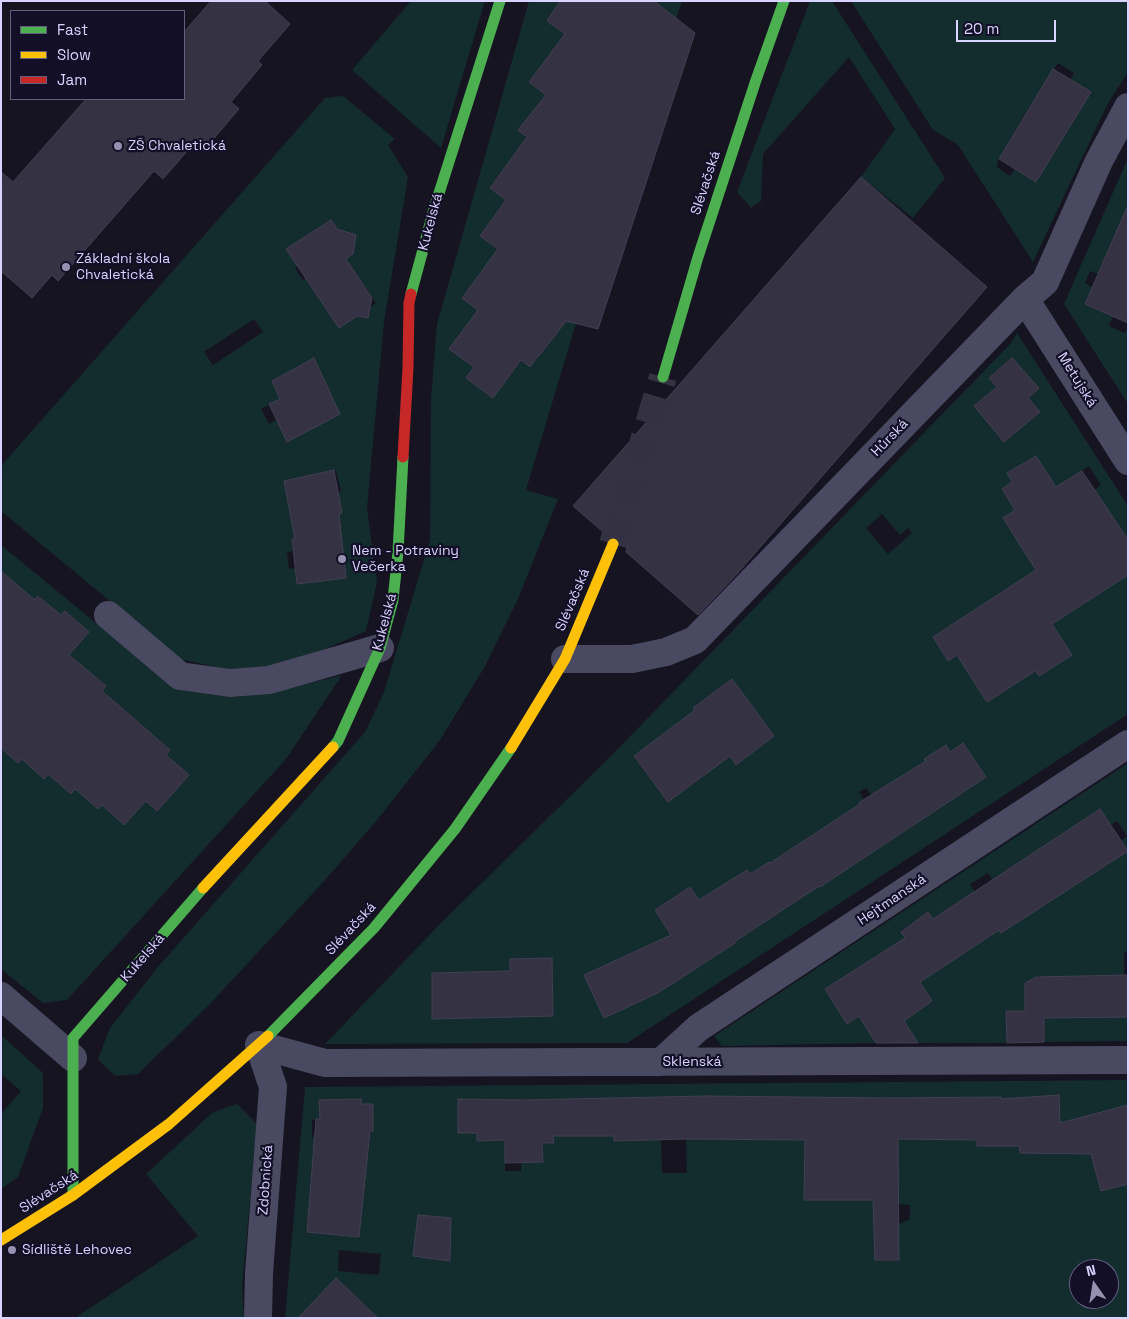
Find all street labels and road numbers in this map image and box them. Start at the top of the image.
street label: Slévačská [688,149,724,217]
street label: Kukelská [415,192,447,252]
street label: Metujská [1054,350,1100,410]
street label: Hůrská [868,416,912,460]
street label: Slévačská [552,566,594,634]
street label: Kukelská [369,592,401,652]
street label: Hejtmanská [855,871,929,929]
street label: Slévačská [322,899,380,959]
street label: Kukelská [117,930,169,986]
street label: Sklenská [662,1054,722,1070]
street label: Zdobnická [255,1144,277,1216]
street label: Slévačská [17,1167,81,1217]

